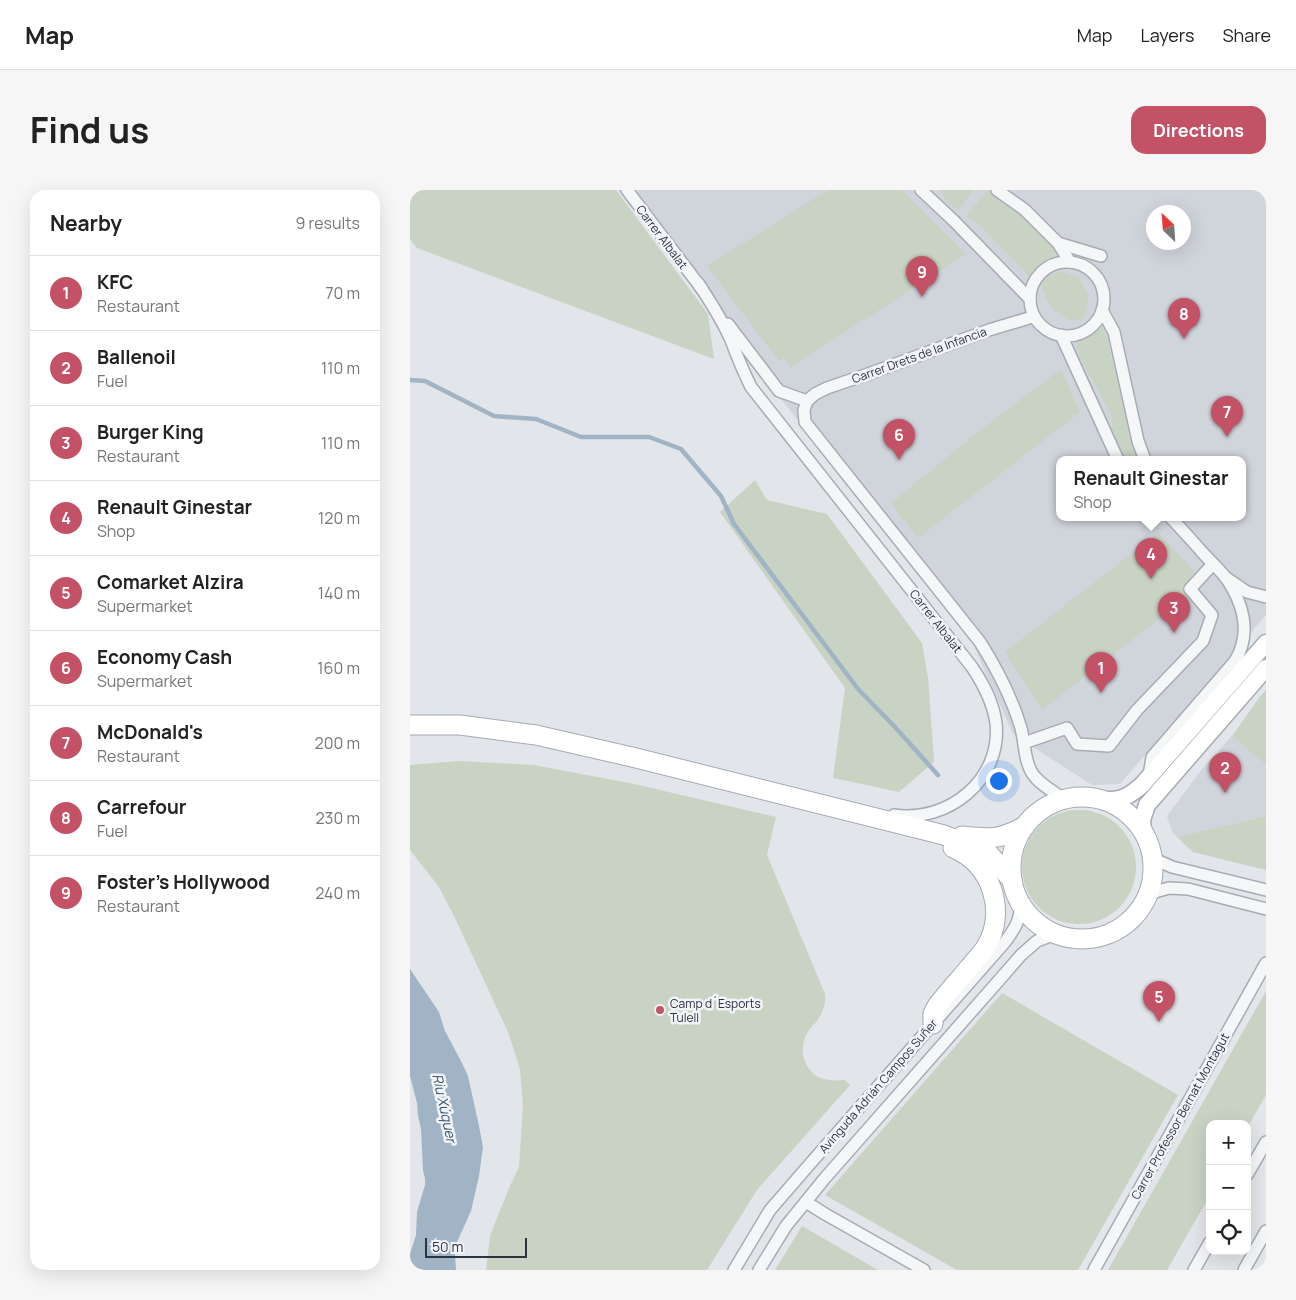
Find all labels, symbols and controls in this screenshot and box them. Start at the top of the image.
text: Map [25,18,74,51]
text: Map [1077,23,1112,47]
text: Layers [1140,23,1194,47]
text: Share [1222,23,1271,47]
text: Find us [30,106,149,154]
button: Directions [1131,106,1266,154]
street label: Carrer Albalat [632,202,692,273]
north arrow [1146,205,1191,250]
text: Nearby [50,209,122,237]
text: 9 results [295,212,360,234]
pin: 9 [906,256,938,297]
text: KFC [97,269,133,295]
text: 1 [62,282,70,304]
text: 70 m [325,282,360,304]
text: Restaurant [97,295,180,317]
pin: 8 [1168,298,1200,339]
street label: Carrer Drets de la Infancia [849,323,989,387]
text: Ballenoil [97,344,176,370]
text: 2 [61,357,71,379]
text: 110 m [321,357,360,379]
text: Fuel [97,370,128,392]
pin: 7 [1211,396,1243,437]
text: Burger King [97,419,204,445]
pin: 6 [883,419,915,460]
text: 3 [61,432,71,454]
text: 110 m [321,432,360,454]
text: Restaurant [97,445,180,467]
popup [1056,456,1246,521]
text: Renault Ginestar [1073,465,1229,491]
text: Shop [1073,491,1112,513]
text: Renault Ginestar [97,494,252,520]
text: 4 [61,507,71,529]
text: 120 m [318,507,360,529]
text: Shop [97,520,135,542]
pin: 4 [1135,538,1167,579]
text: Comarket Alzira [97,569,244,595]
text: 5 [61,582,71,604]
text: 140 m [318,582,360,604]
street label: Carrer Albalat [906,586,966,656]
pin: 3 [1158,592,1190,633]
text: Supermarket [97,595,193,617]
text: Economy Cash [97,644,232,670]
pin: 1 [1085,652,1117,693]
text: 6 [61,657,71,679]
text: 160 m [317,657,360,679]
text: Supermarket [97,670,193,692]
text: McDonald's [97,719,203,745]
text: 7 [62,732,70,754]
text: 200 m [315,732,360,754]
text: Restaurant [97,745,180,767]
pin: 2 [1209,752,1241,793]
your location [986,768,1012,794]
text: Carrefour [97,794,186,820]
text: 8 [61,807,71,829]
text: 230 m [316,807,360,829]
text: Fuel [97,820,128,842]
text: Foster's Hollywood [97,869,270,895]
text: 9 [61,882,71,904]
text: 240 m [315,882,360,904]
text: Restaurant [97,895,180,917]
pin: 5 [1143,981,1175,1022]
place label: Camp d´Esports Tulell [670,995,761,1026]
marker: Camp d´Esports Tulell [654,1004,666,1016]
street label: Avinguda Adrián Campos Suñer [815,1015,942,1157]
street label: Carrer Professor Bernat Montagut [1127,1029,1233,1202]
water label: Riu Xúquer [428,1072,462,1146]
map controls [1206,1120,1251,1255]
button: + [1206,1120,1251,1165]
button: − [1206,1165,1251,1210]
button: locate [1206,1210,1251,1255]
scale bar [425,1235,528,1258]
text: 50 m [432,1237,463,1256]

